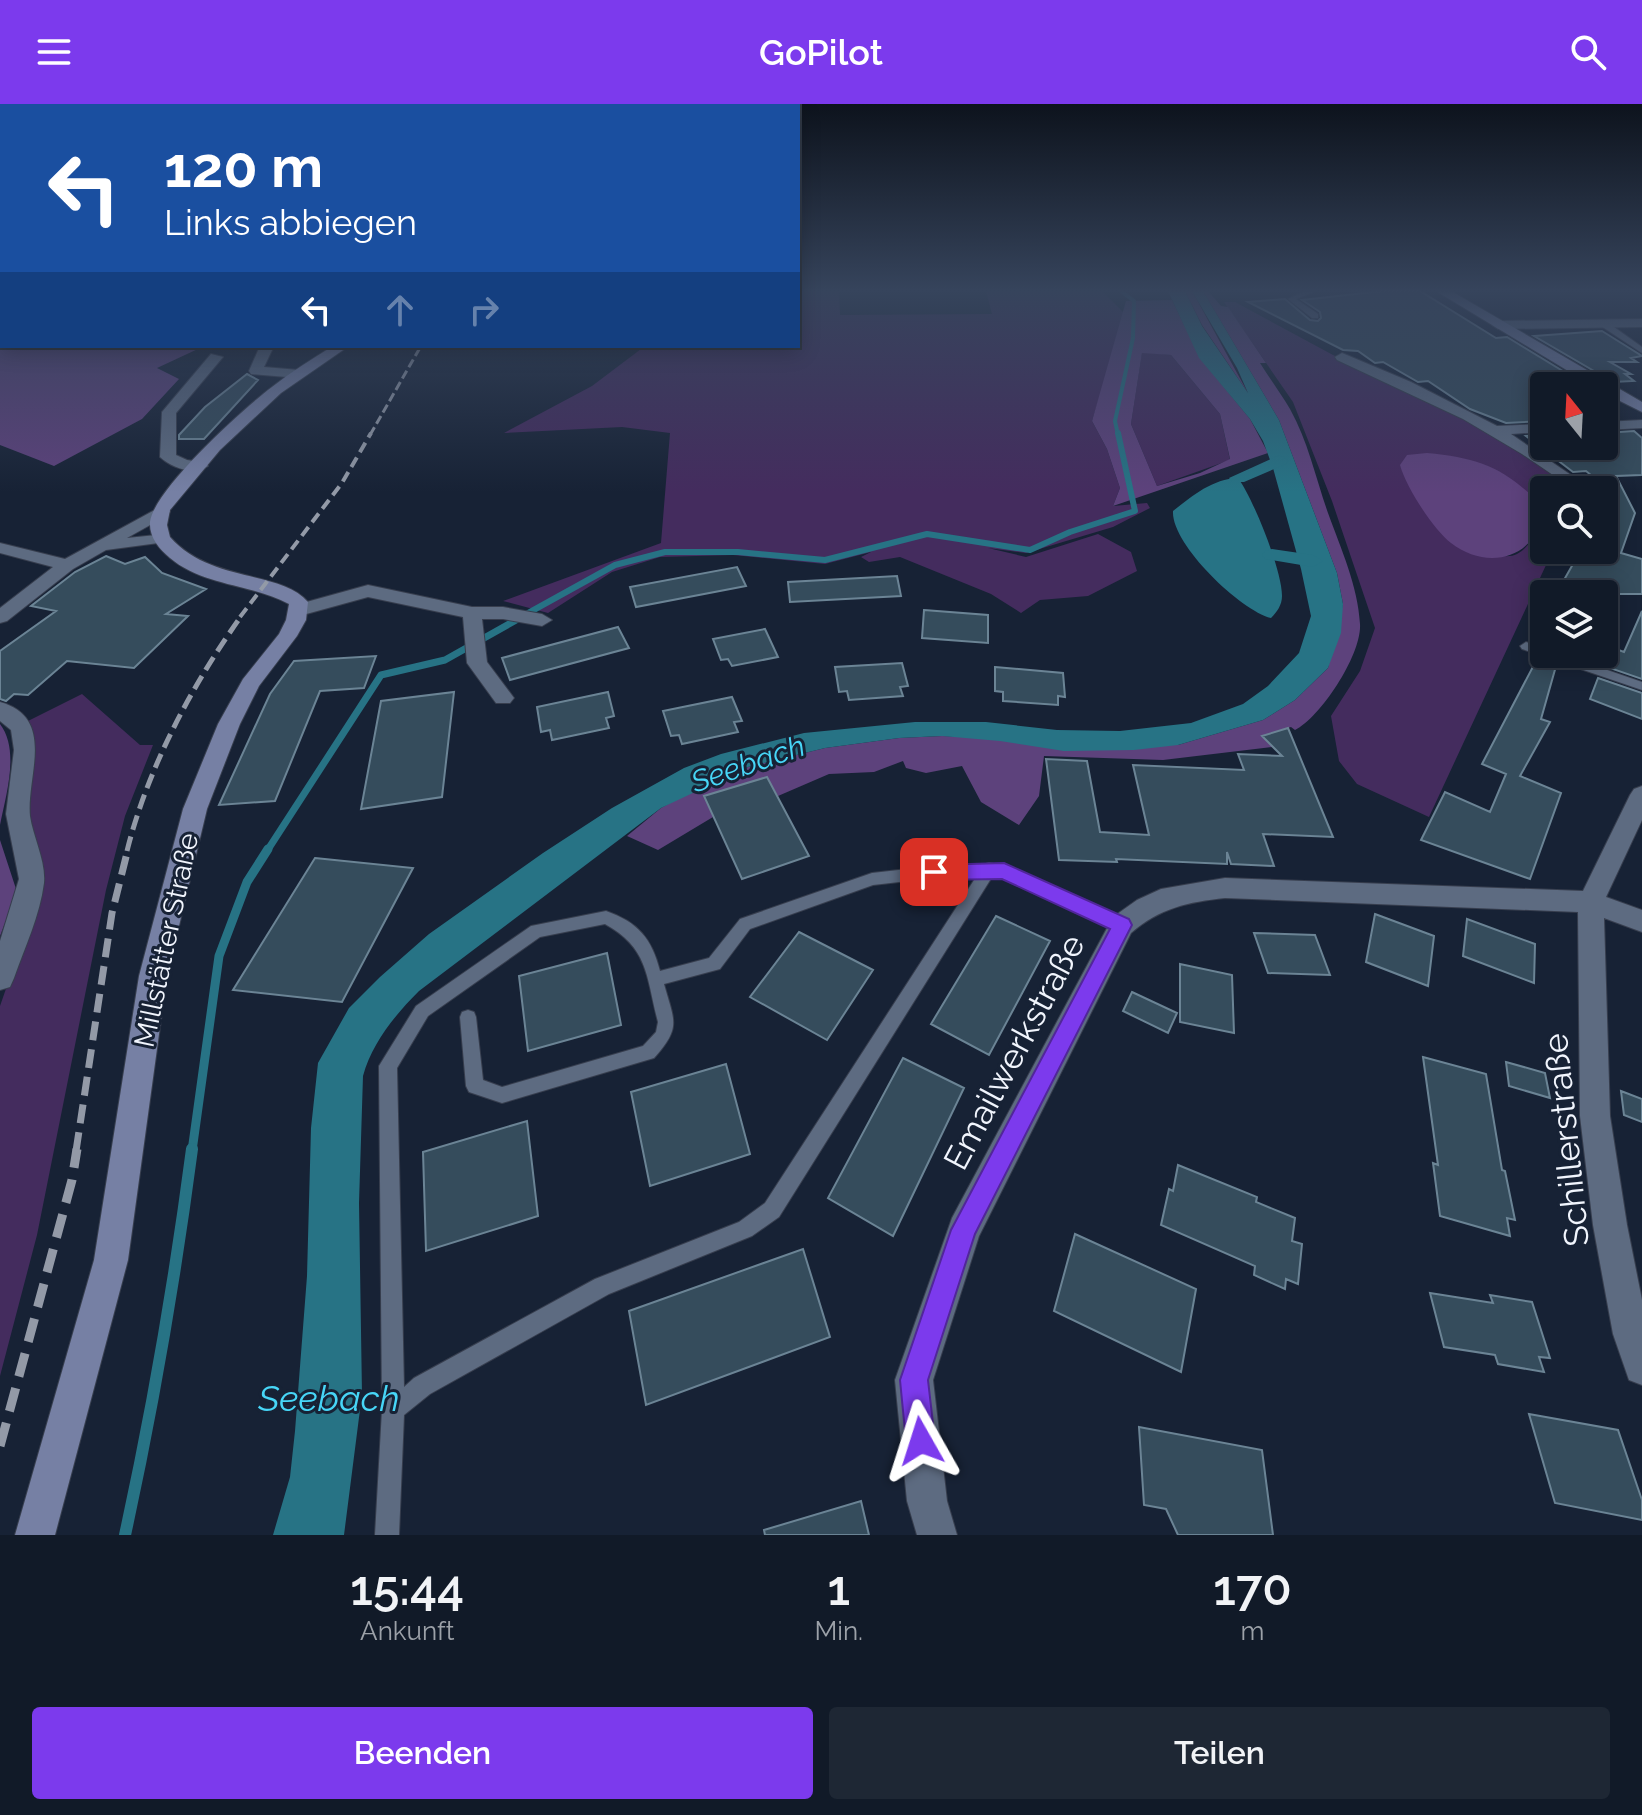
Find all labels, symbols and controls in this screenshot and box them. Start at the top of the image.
icon: menu [32,30,76,74]
icon: search [1566,30,1610,74]
text: GoPilot [759,31,883,73]
text: 120 m [164,134,323,200]
icon: left [32,136,136,240]
text: Links abbiegen [164,201,417,243]
icon: left [294,288,338,332]
icon: ahead [378,288,422,332]
icon: right [462,288,506,332]
north arrow [1530,372,1618,460]
map controls [1530,372,1618,668]
button: search [1530,476,1618,564]
button: layers [1530,580,1618,668]
water label: Seebach [685,728,809,800]
street label: Millstätter Straße [128,830,205,1050]
pin [900,838,968,906]
icon: arrive [912,850,956,894]
street label: Emailwerkstraße [935,928,1093,1176]
street label: Schillerstraße [1535,1032,1597,1248]
water label: Seebach [257,1377,400,1419]
position arrow [879,1399,963,1483]
text: 15:44 [350,1560,464,1616]
text: 1 [827,1560,850,1616]
text: 170 [1213,1560,1292,1616]
text: Ankunft [360,1616,454,1646]
text: Min. [814,1616,863,1646]
text: m [1241,1616,1264,1646]
button: Beenden [32,1707,813,1799]
button: Teilen [829,1707,1610,1799]

